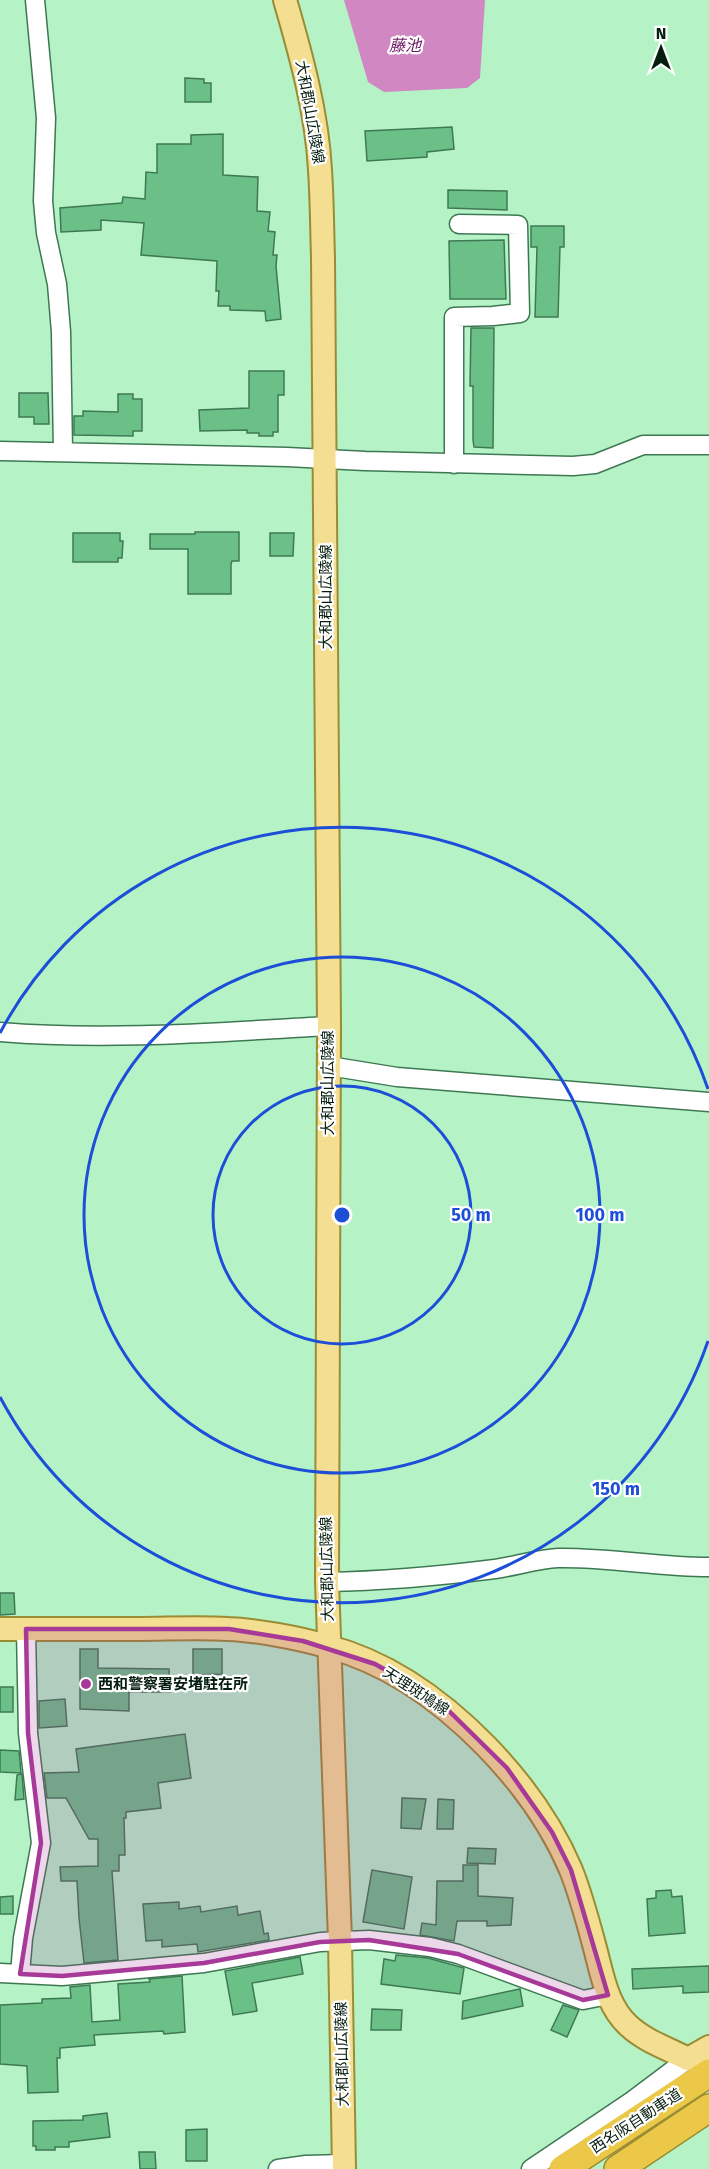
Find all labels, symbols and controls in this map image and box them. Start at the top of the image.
north arrow [631,18,691,78]
text: N [656,24,666,43]
water label: 藤池 [389,36,423,55]
street label: 大和郡山広陵線 [292,59,328,165]
street label: 大和郡山広陵線 [317,544,335,650]
street label: 大和郡山広陵線 [319,1030,337,1136]
text: 50 m [451,1204,491,1226]
text: 100 m [576,1204,624,1226]
centre of rings [332,1205,352,1225]
text: 150 m [592,1478,640,1500]
street label: 大和郡山広陵線 [317,1516,337,1622]
street label: 天理斑鳩線 [380,1663,452,1719]
place label: 西和警察署安堵駐在所 [98,1675,248,1693]
marker: 西和警察署安堵駐在所 [79,1677,93,1691]
street label: 大和郡山広陵線 [332,2001,352,2107]
street label: 西名阪自動車道 [587,2085,685,2157]

